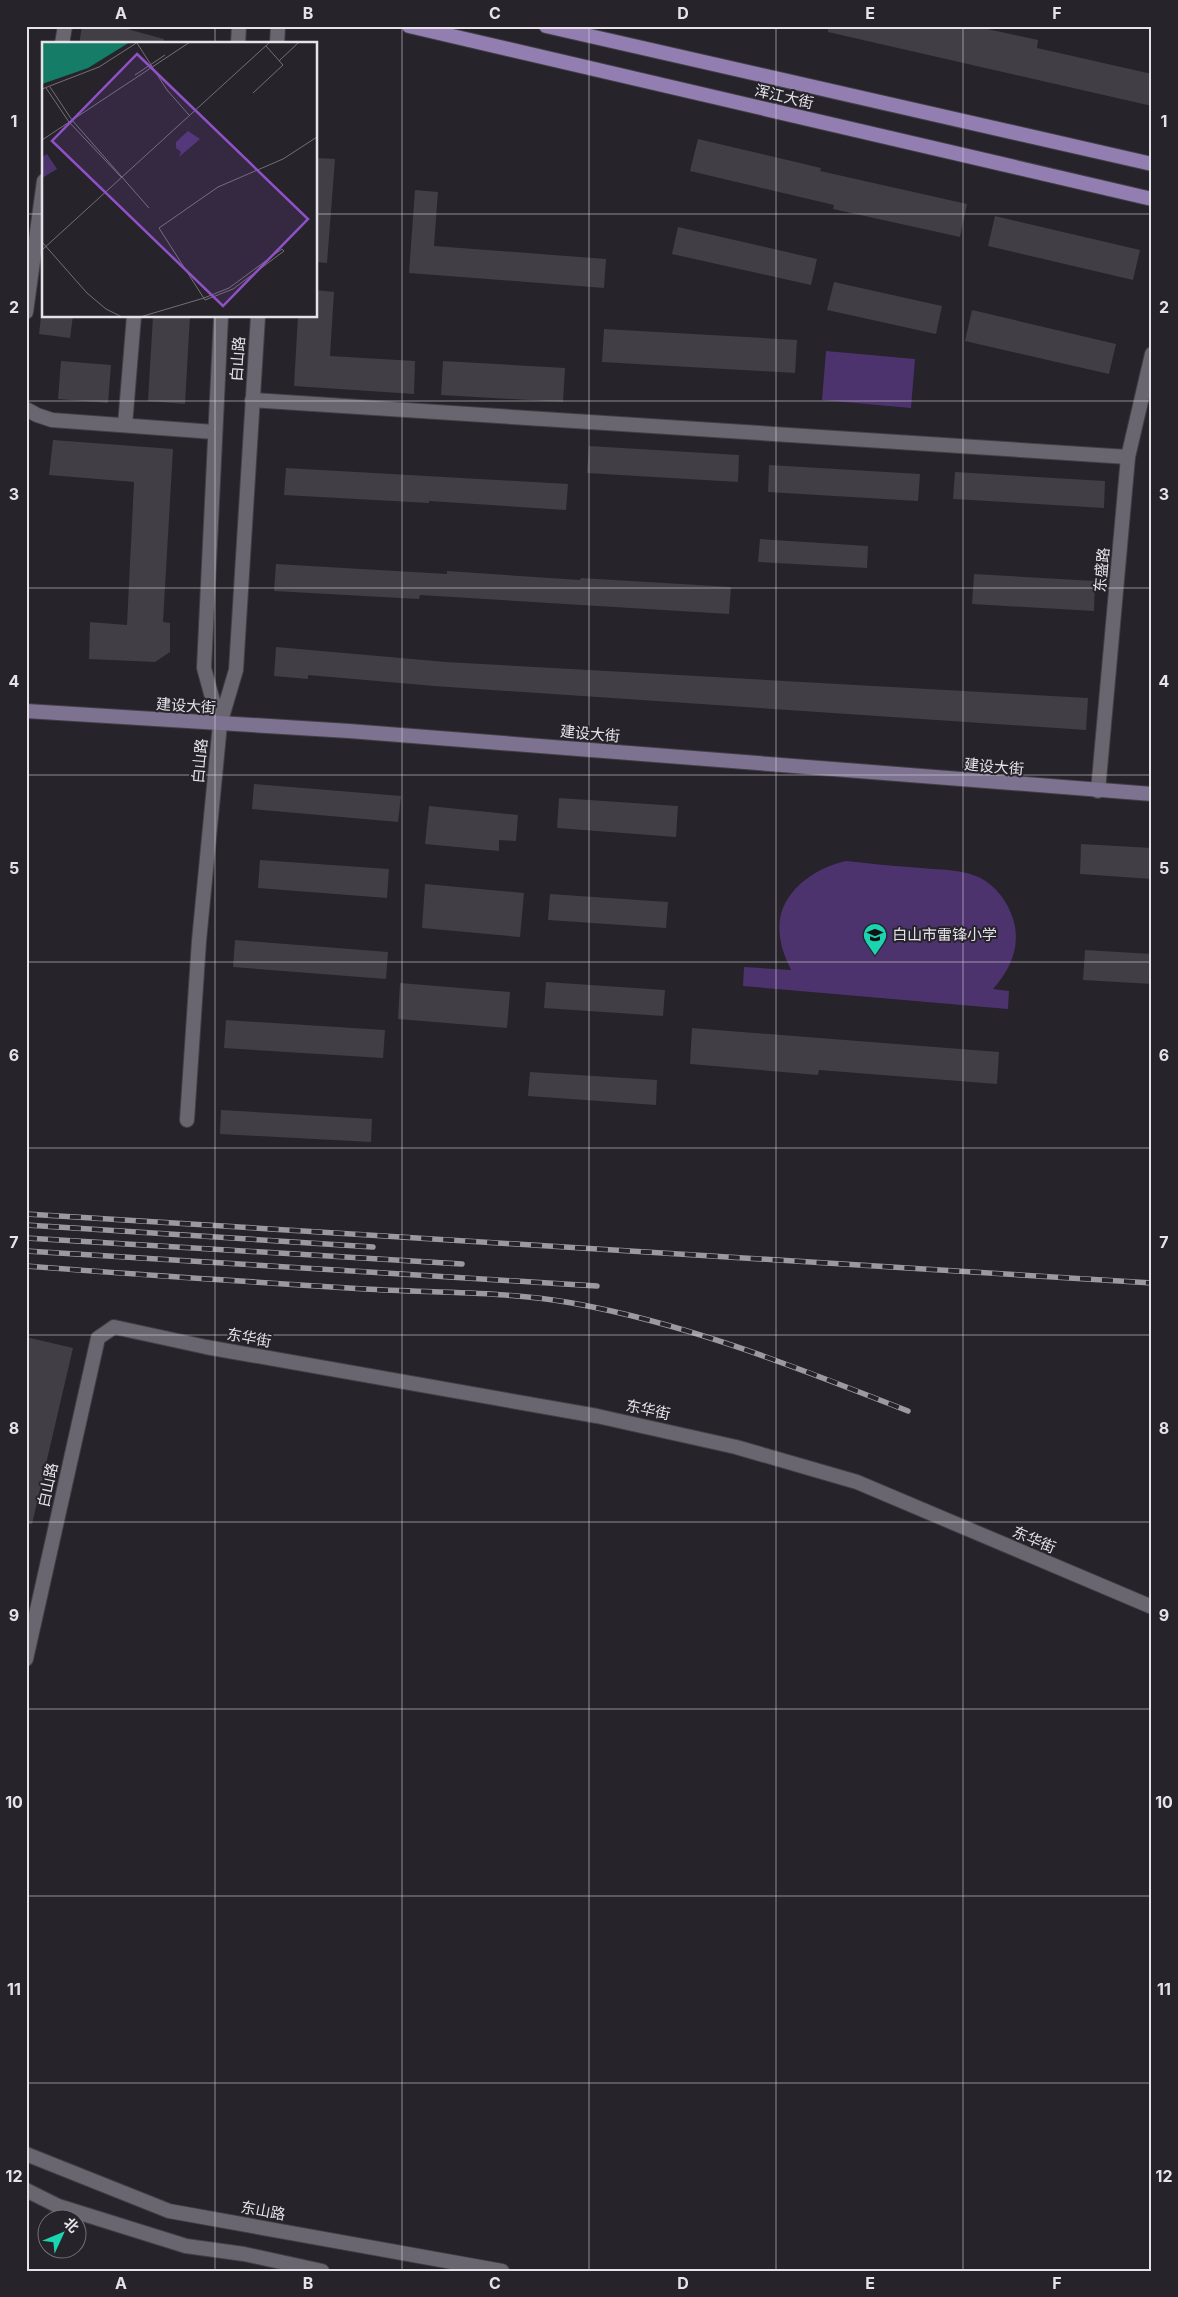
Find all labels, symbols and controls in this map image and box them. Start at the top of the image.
text: A [115,3,127,23]
text: B [303,3,313,23]
text: C [489,3,501,23]
text: D [677,3,689,23]
text: E [865,3,875,23]
text: F [1052,3,1062,23]
inset map [42,42,318,318]
street label: 浑江大街 [753,81,815,113]
text: 1 [11,111,17,131]
text: 1 [1161,111,1167,131]
text: 2 [9,297,19,317]
text: 2 [1159,297,1169,317]
street label: 白山路 [226,336,249,382]
text: 3 [9,484,19,504]
text: 3 [1159,484,1169,504]
street label: 东盛路 [1090,547,1113,593]
text: 4 [9,671,20,691]
text: 4 [1159,671,1170,691]
street label: 建设大街 [155,694,217,717]
street label: 建设大街 [559,721,621,746]
street label: 白山路 [188,738,211,784]
street label: 建设大街 [963,754,1025,779]
text: 5 [9,858,19,878]
text: 5 [1159,858,1169,878]
school or university icon: 白山市雷锋小学 [862,922,888,956]
place label: 白山市雷锋小学 [892,925,997,944]
text: 6 [9,1045,19,1065]
text: 6 [1159,1045,1169,1065]
text: 7 [9,1232,19,1252]
text: 7 [1159,1232,1169,1252]
street label: 东华街 [225,1324,273,1351]
street label: 东华街 [624,1396,672,1423]
text: 8 [9,1418,19,1438]
text: 8 [1159,1418,1169,1438]
street label: 白山路 [34,1461,61,1509]
street label: 东华街 [1010,1522,1059,1557]
text: 9 [9,1605,19,1625]
text: 9 [1159,1605,1169,1625]
text: 10 [5,1792,23,1812]
text: 10 [1155,1792,1173,1812]
text: 11 [7,1979,21,1999]
text: 11 [1157,1979,1171,1999]
text: 12 [6,2166,22,2186]
text: 12 [1156,2166,1172,2186]
street label: 东山路 [239,2197,287,2224]
north arrow [38,2210,88,2260]
text: 北 [61,2214,83,2236]
text: A [115,2273,127,2293]
text: B [303,2273,313,2293]
text: C [489,2273,501,2293]
text: D [677,2273,689,2293]
text: E [865,2273,875,2293]
text: F [1052,2273,1062,2293]

